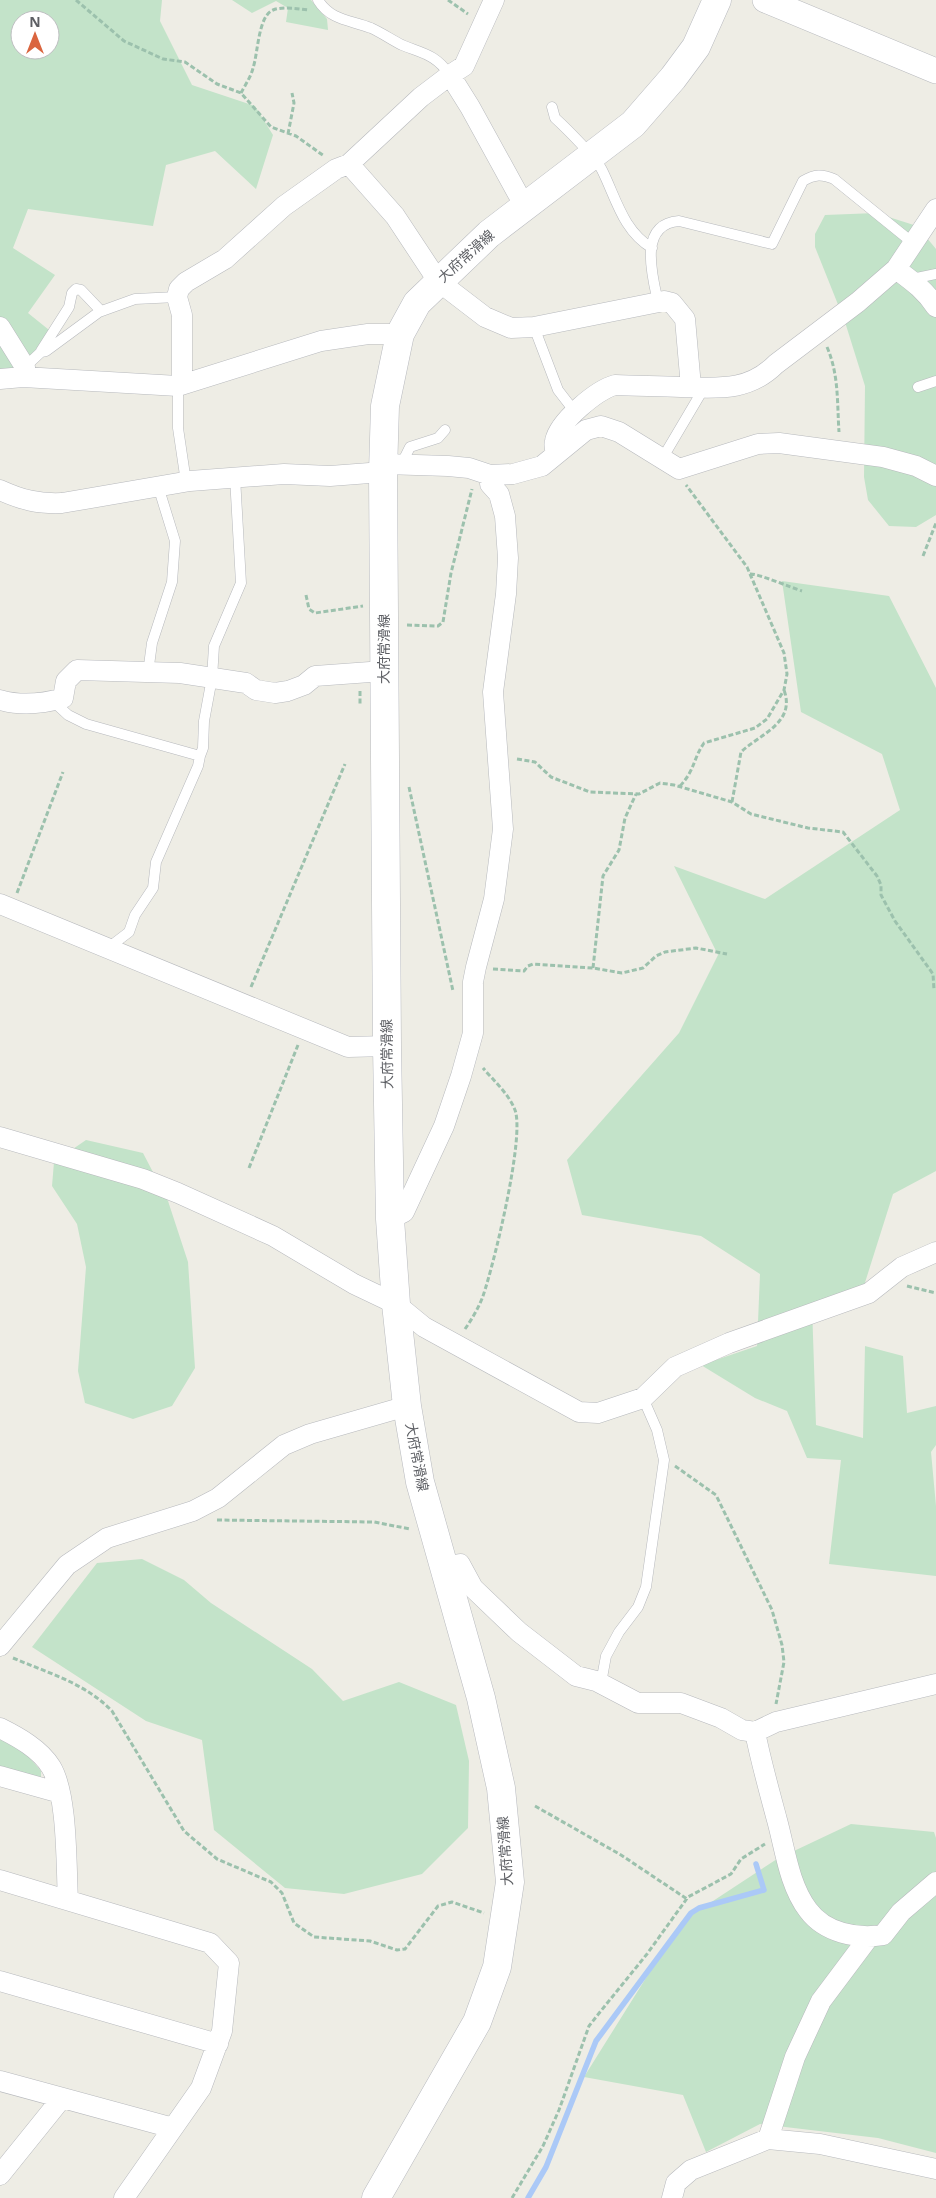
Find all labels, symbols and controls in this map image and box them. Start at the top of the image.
north arrow [10,10,60,60]
text: N [29,12,41,31]
street label: 大府常滑線 [433,225,498,286]
street label: 大府常滑線 [374,614,393,684]
street label: 大府常滑線 [376,1019,397,1089]
street label: 大府常滑線 [401,1421,433,1493]
street label: 大府常滑線 [493,1815,516,1887]

